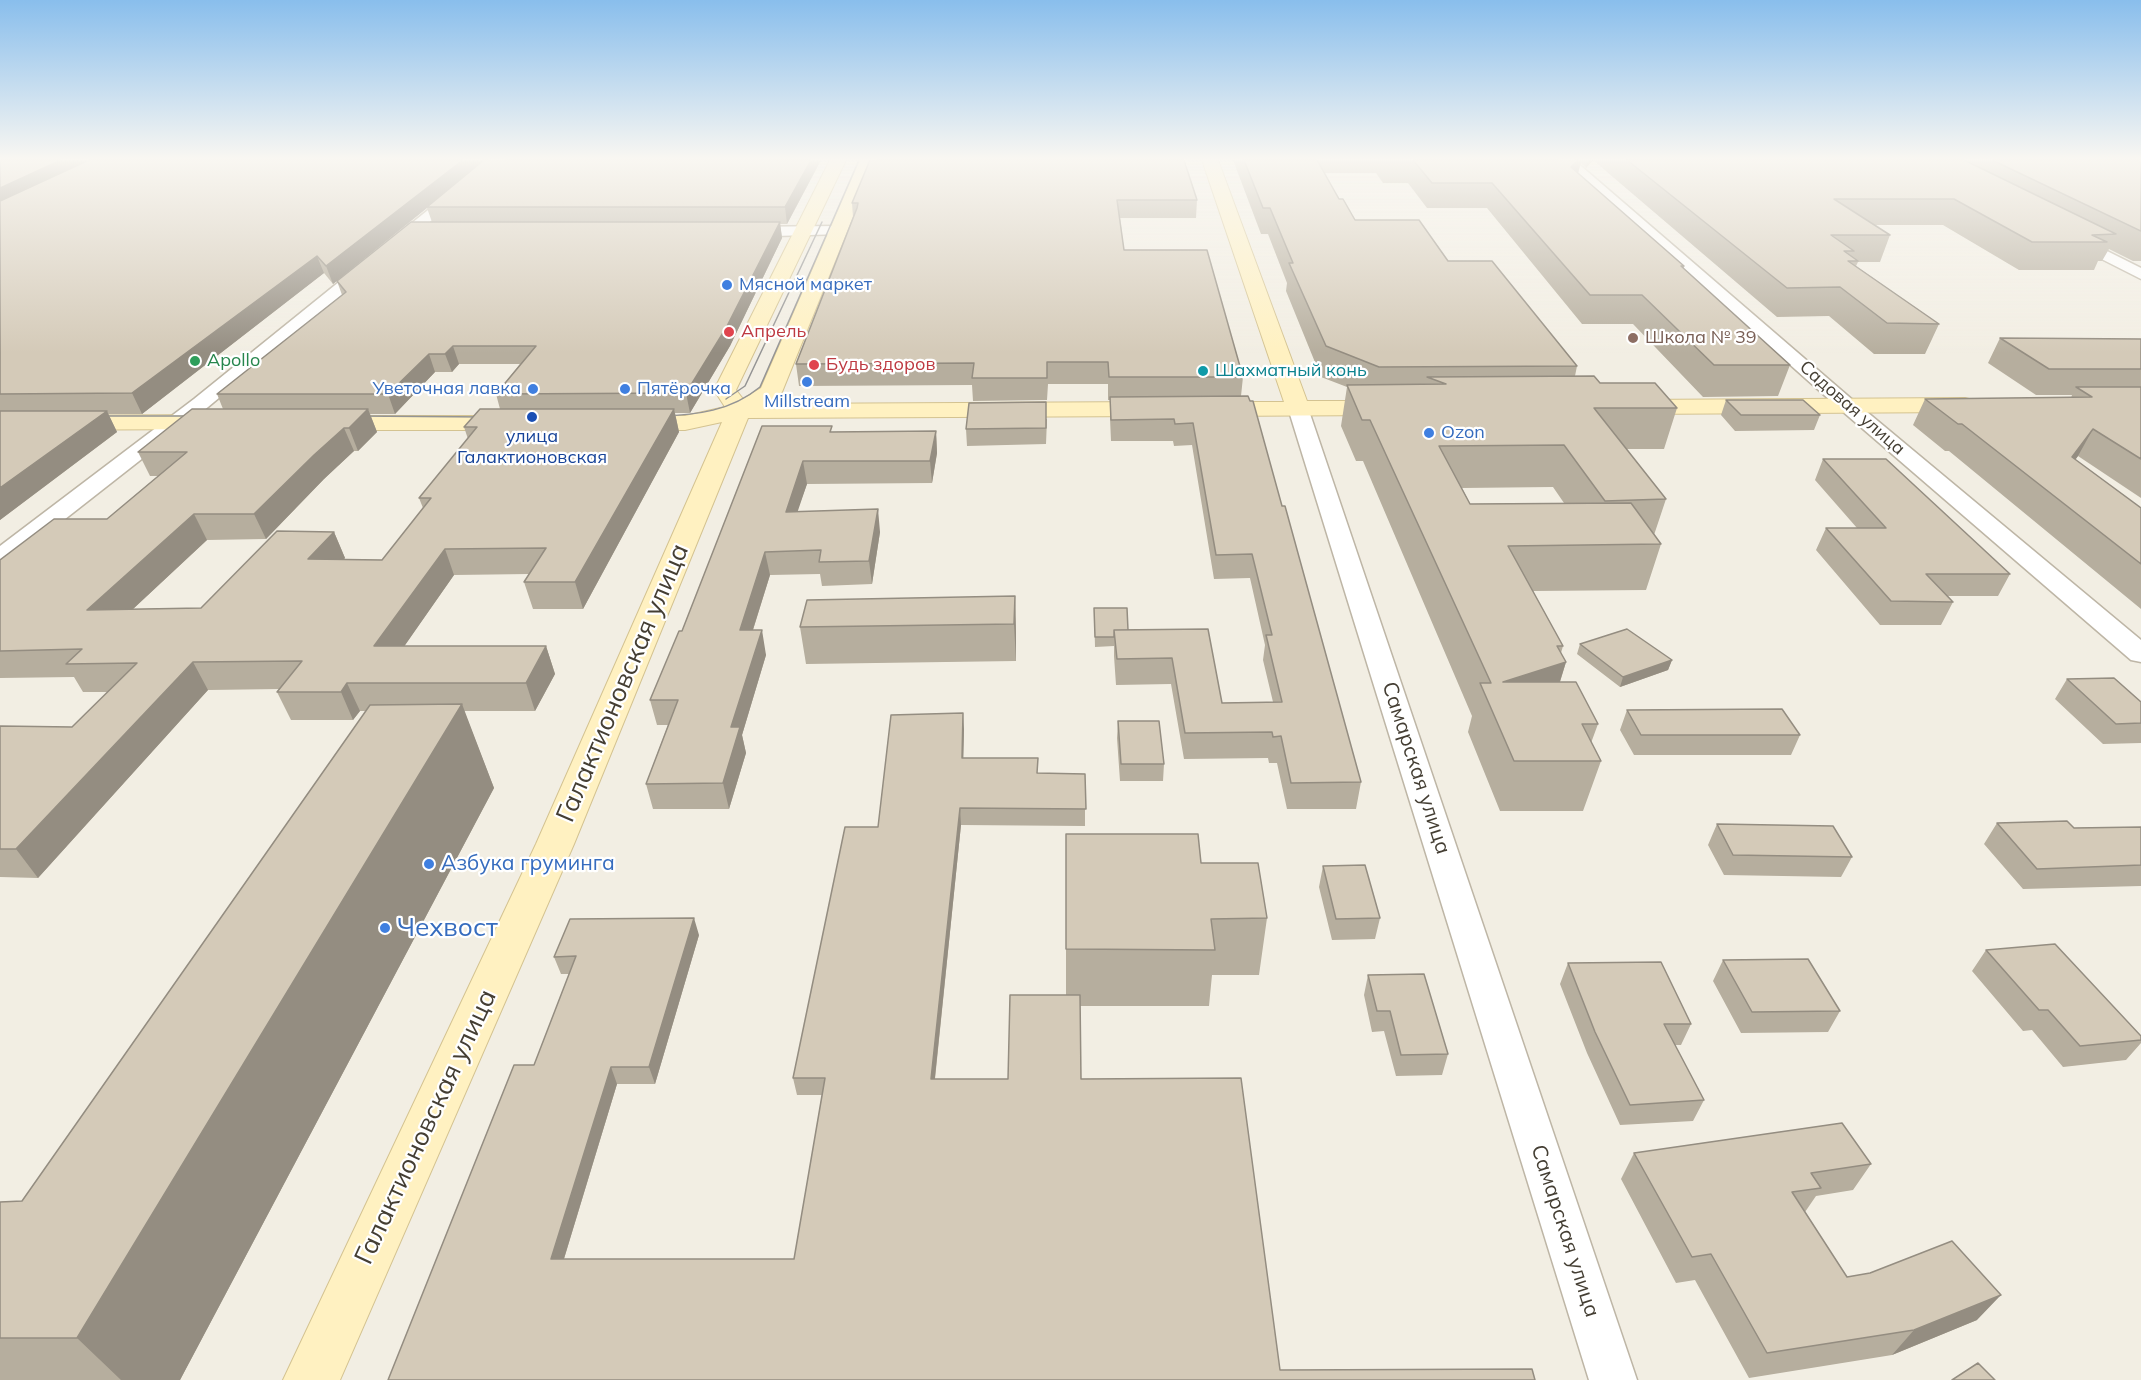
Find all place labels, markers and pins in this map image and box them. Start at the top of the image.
place label: Мясной маркет [739,274,872,296]
marker: Мясной маркет [720,278,734,292]
place label: Апрель [741,321,806,343]
marker: Апрель [722,325,736,339]
place label: Школа № 39 [1645,327,1757,349]
marker: Школа № 39 [1626,331,1640,345]
place label: Apollo [207,350,260,372]
marker: Apollo [188,354,202,368]
place label: Будь здоров [826,354,935,376]
marker: Будь здоров [807,358,821,372]
place label: Шахматный конь [1215,360,1367,382]
marker: Шахматный конь [1196,364,1210,378]
marker: Millstream [800,375,814,389]
place label: Уветочная лавка [373,378,521,400]
place label: Пятёрочка [637,378,731,400]
marker: Уветочная лавка [526,382,540,396]
marker: Пятёрочка [618,382,632,396]
place label: Millstream [764,391,850,413]
marker: улица Галактионовская [525,410,539,424]
place label: Ozon [1441,422,1485,444]
place label: улица Галактионовская [457,426,607,468]
marker: Ozon [1422,426,1436,440]
place label: Азбука груминга [441,851,615,877]
marker: Азбука груминга [422,857,436,871]
place label: Чехвост [397,912,498,944]
marker: Чехвост [378,921,392,935]

